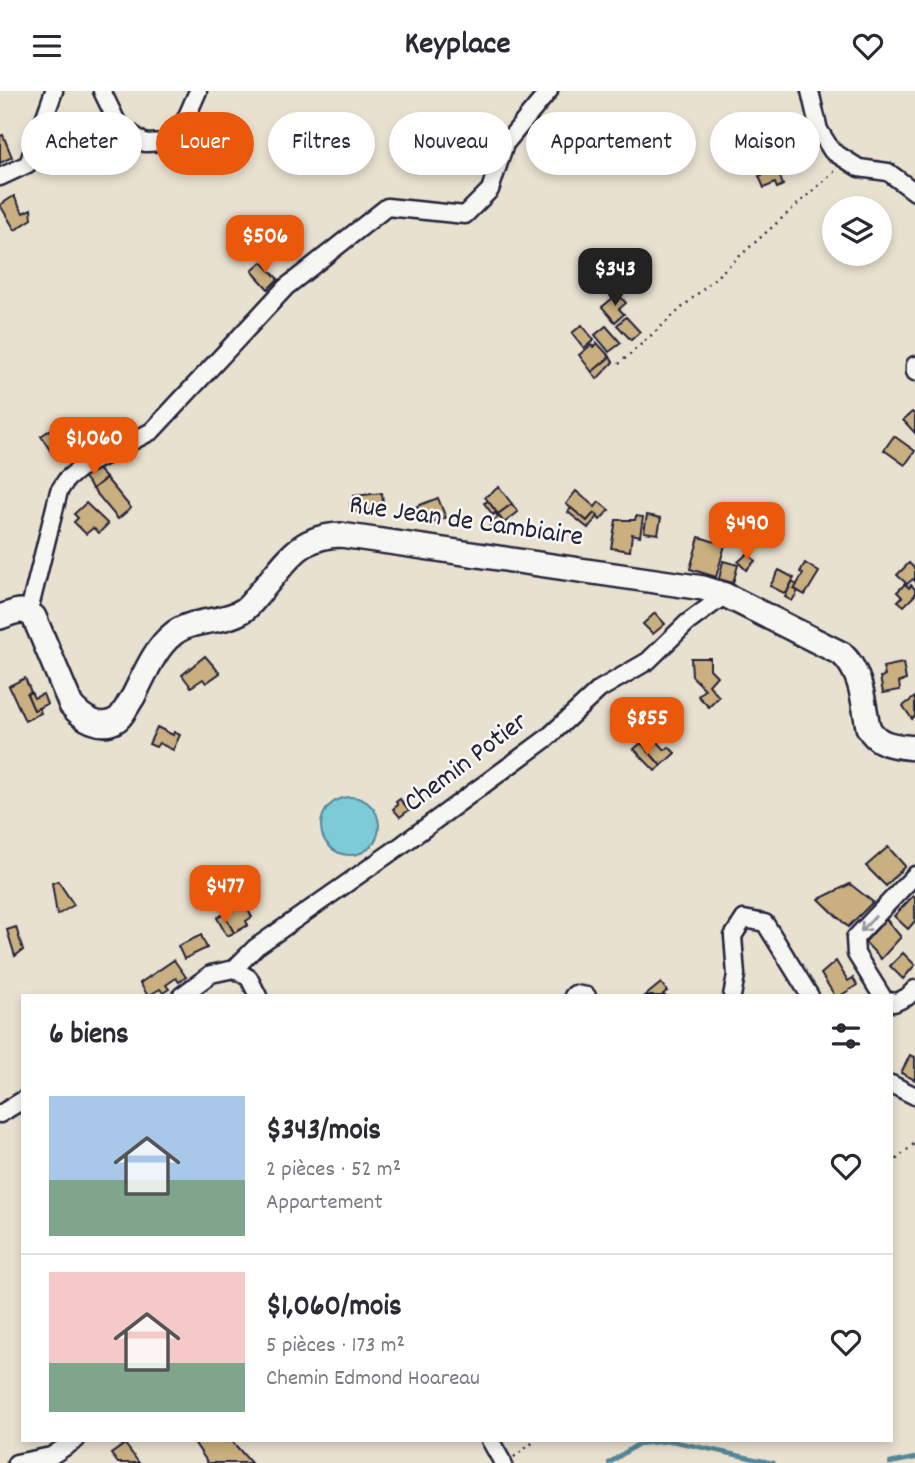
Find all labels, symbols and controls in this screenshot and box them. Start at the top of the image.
text: Keyplace [404,23,511,69]
icon: menu [28,27,66,65]
icon: heart [849,27,887,65]
chip: Acheter [21,112,142,175]
chip: Louer [156,112,254,175]
chip: Filtres [268,112,375,175]
chip: Nouveau [389,112,512,175]
chip: Appartement [526,112,696,175]
chip: Maison [710,112,820,175]
map controls [822,196,892,266]
button: layers [822,196,892,266]
pin: $506 [224,215,306,275]
text: $506 [242,221,288,254]
pin: $343 [574,249,656,308]
text: $343 [594,254,636,287]
pin: $1,060 [37,417,151,477]
text: $1,060 [65,423,123,456]
street label: Rue Jean de Cambiaire [347,487,585,559]
pin: $490 [706,503,788,562]
text: $490 [725,508,769,541]
pin: $855 [606,697,688,757]
text: $855 [626,703,668,736]
street label: Chemin Potier [397,704,538,824]
pin: $477 [184,865,266,925]
text: $477 [206,871,244,904]
one-way arrow [860,915,876,933]
text: 6 biens [49,1015,129,1058]
icon: filters [827,1017,865,1055]
text: $343/mois [266,1111,381,1154]
icon: home [105,1124,189,1208]
icon: heart [827,1147,865,1185]
text: 2 pièces · 52 m² [266,1154,401,1187]
text: Appartement [266,1187,383,1220]
text: $1,060/mois [266,1287,402,1330]
icon: home [105,1300,189,1384]
icon: heart [827,1323,865,1361]
text: 5 pièces · 173 m² [266,1330,405,1363]
text: Chemin Edmond Hoareau [266,1363,480,1396]

